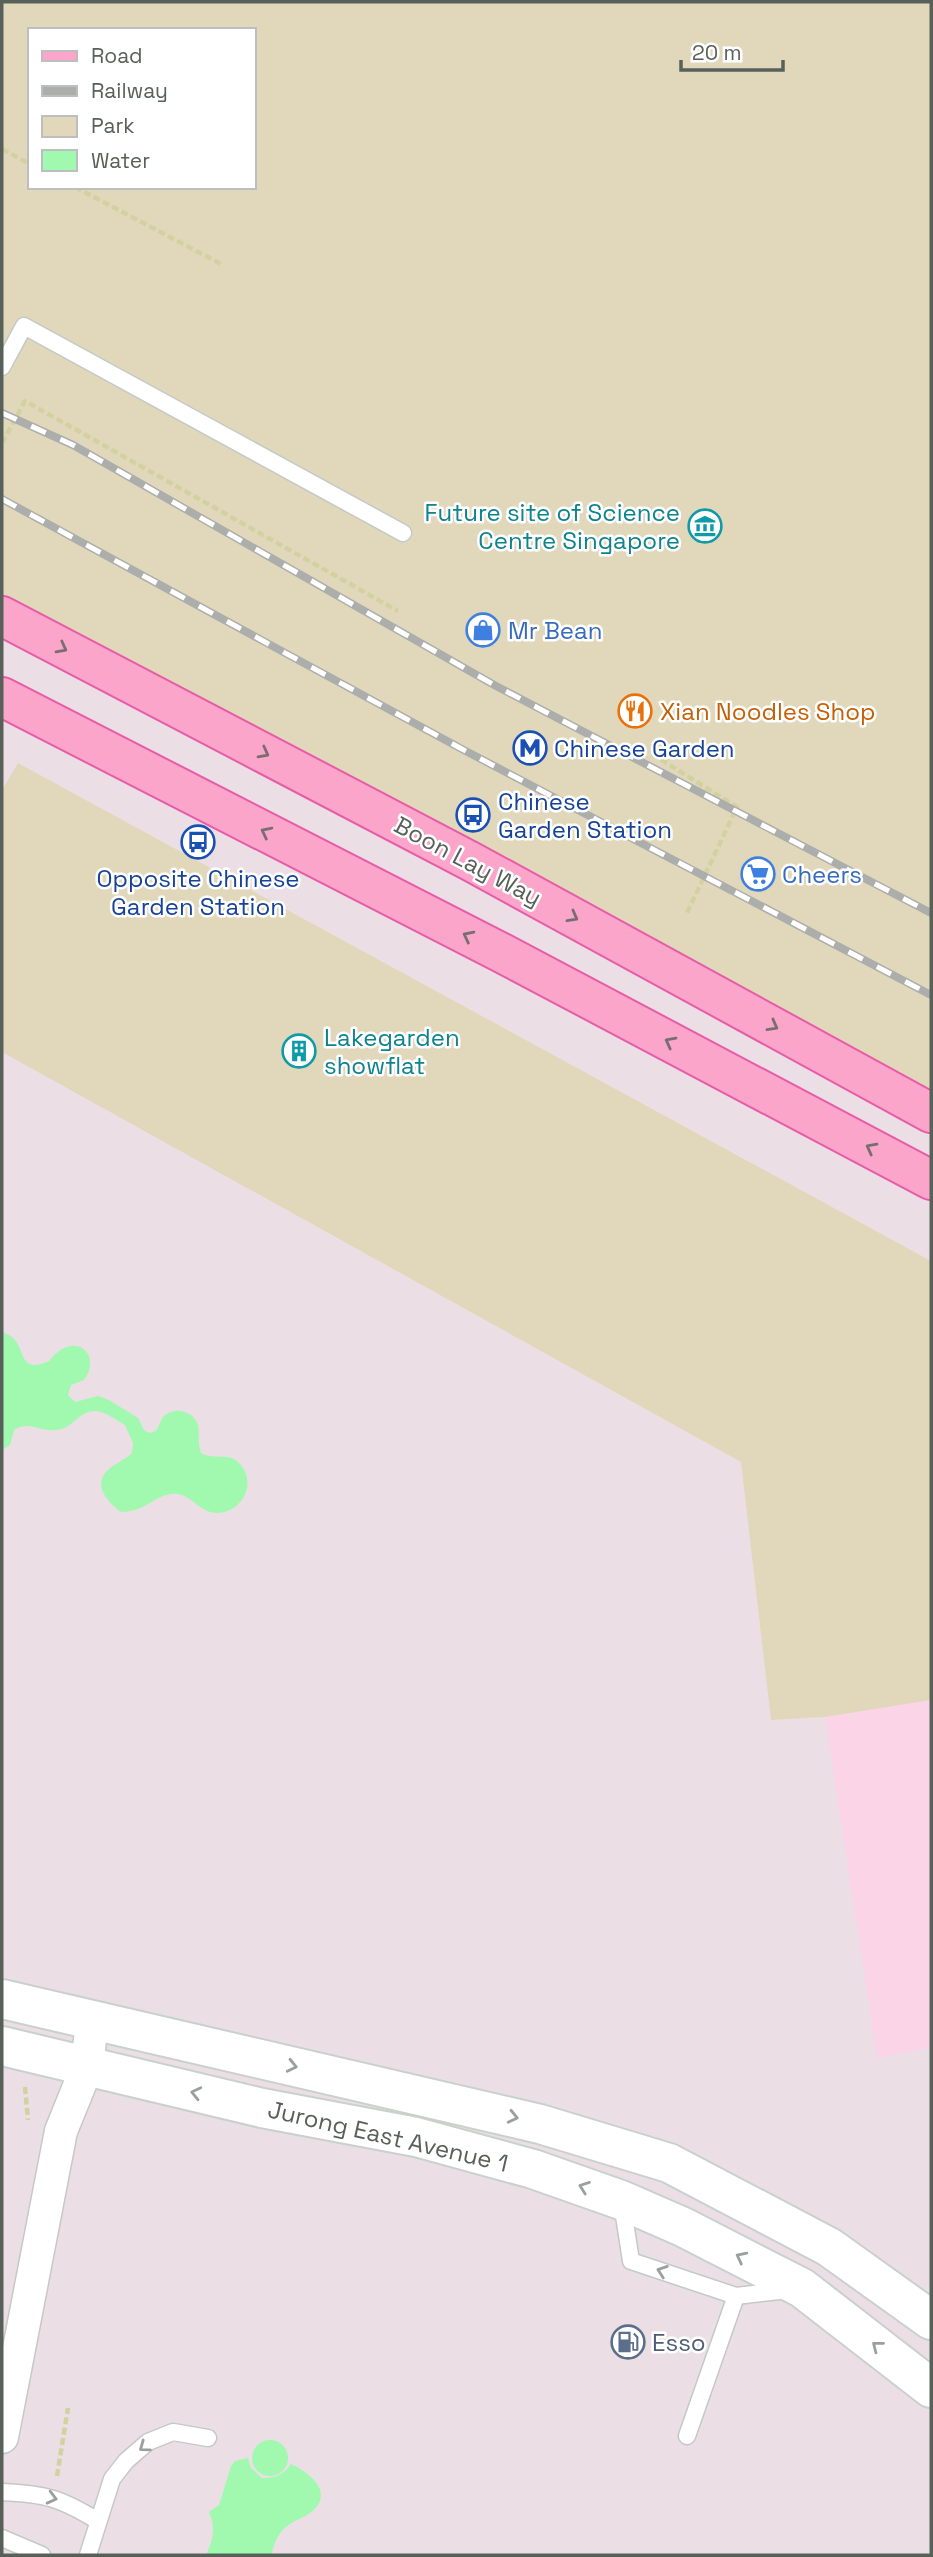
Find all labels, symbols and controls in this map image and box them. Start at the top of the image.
legend [28,28,256,189]
scale bar [681,28,782,72]
text: 20 m [692,39,742,66]
text: Road [91,42,143,69]
text: Railway [91,77,168,104]
text: Park [91,112,135,139]
text: Water [91,147,150,174]
place label: Future site of Science Centre Singapore [425,497,680,556]
museum icon: Future site of Science Centre Singapore [686,507,724,545]
shop icon: Mr Bean [464,611,502,649]
place label: Mr Bean [508,615,603,646]
one-way arrow [55,639,67,653]
restaurant icon: Xian Noodles Shop [616,692,654,730]
place label: Xian Noodles Shop [660,696,876,727]
metro station icon: Chinese Garden [511,729,549,767]
place label: Chinese Garden [554,733,735,764]
one-way arrow [257,745,269,758]
place label: Chinese Garden Station [498,786,672,845]
bus stop icon: Chinese Garden Station [454,796,492,834]
street label: Boon Lay Way [389,809,547,913]
bus stop icon: Opposite Chinese Garden Station [179,823,217,861]
one-way arrow [261,827,273,841]
supermarket icon: Cheers [739,855,777,893]
place label: Cheers [782,859,862,890]
place label: Opposite Chinese Garden Station [96,863,300,922]
one-way arrow [566,909,578,922]
one-way arrow [463,930,475,944]
one-way arrow [765,1018,778,1031]
place label: Lakegarden showflat [324,1022,460,1081]
building icon: Lakegarden showflat [280,1032,318,1070]
one-way arrow [664,1036,677,1050]
one-way arrow [866,1142,878,1156]
one-way arrow [286,2058,298,2072]
one-way arrow [190,2086,202,2101]
street label: Jurong East Avenue 1 [265,2093,511,2179]
one-way arrow [507,2109,519,2124]
one-way arrow [579,2181,591,2195]
one-way arrow [736,2251,748,2265]
one-way arrow [657,2265,669,2280]
fuel station icon: Esso [609,2323,647,2361]
place label: Esso [652,2327,706,2358]
one-way arrow [873,2342,885,2355]
one-way arrow [139,2439,152,2451]
one-way arrow [46,2490,58,2504]

